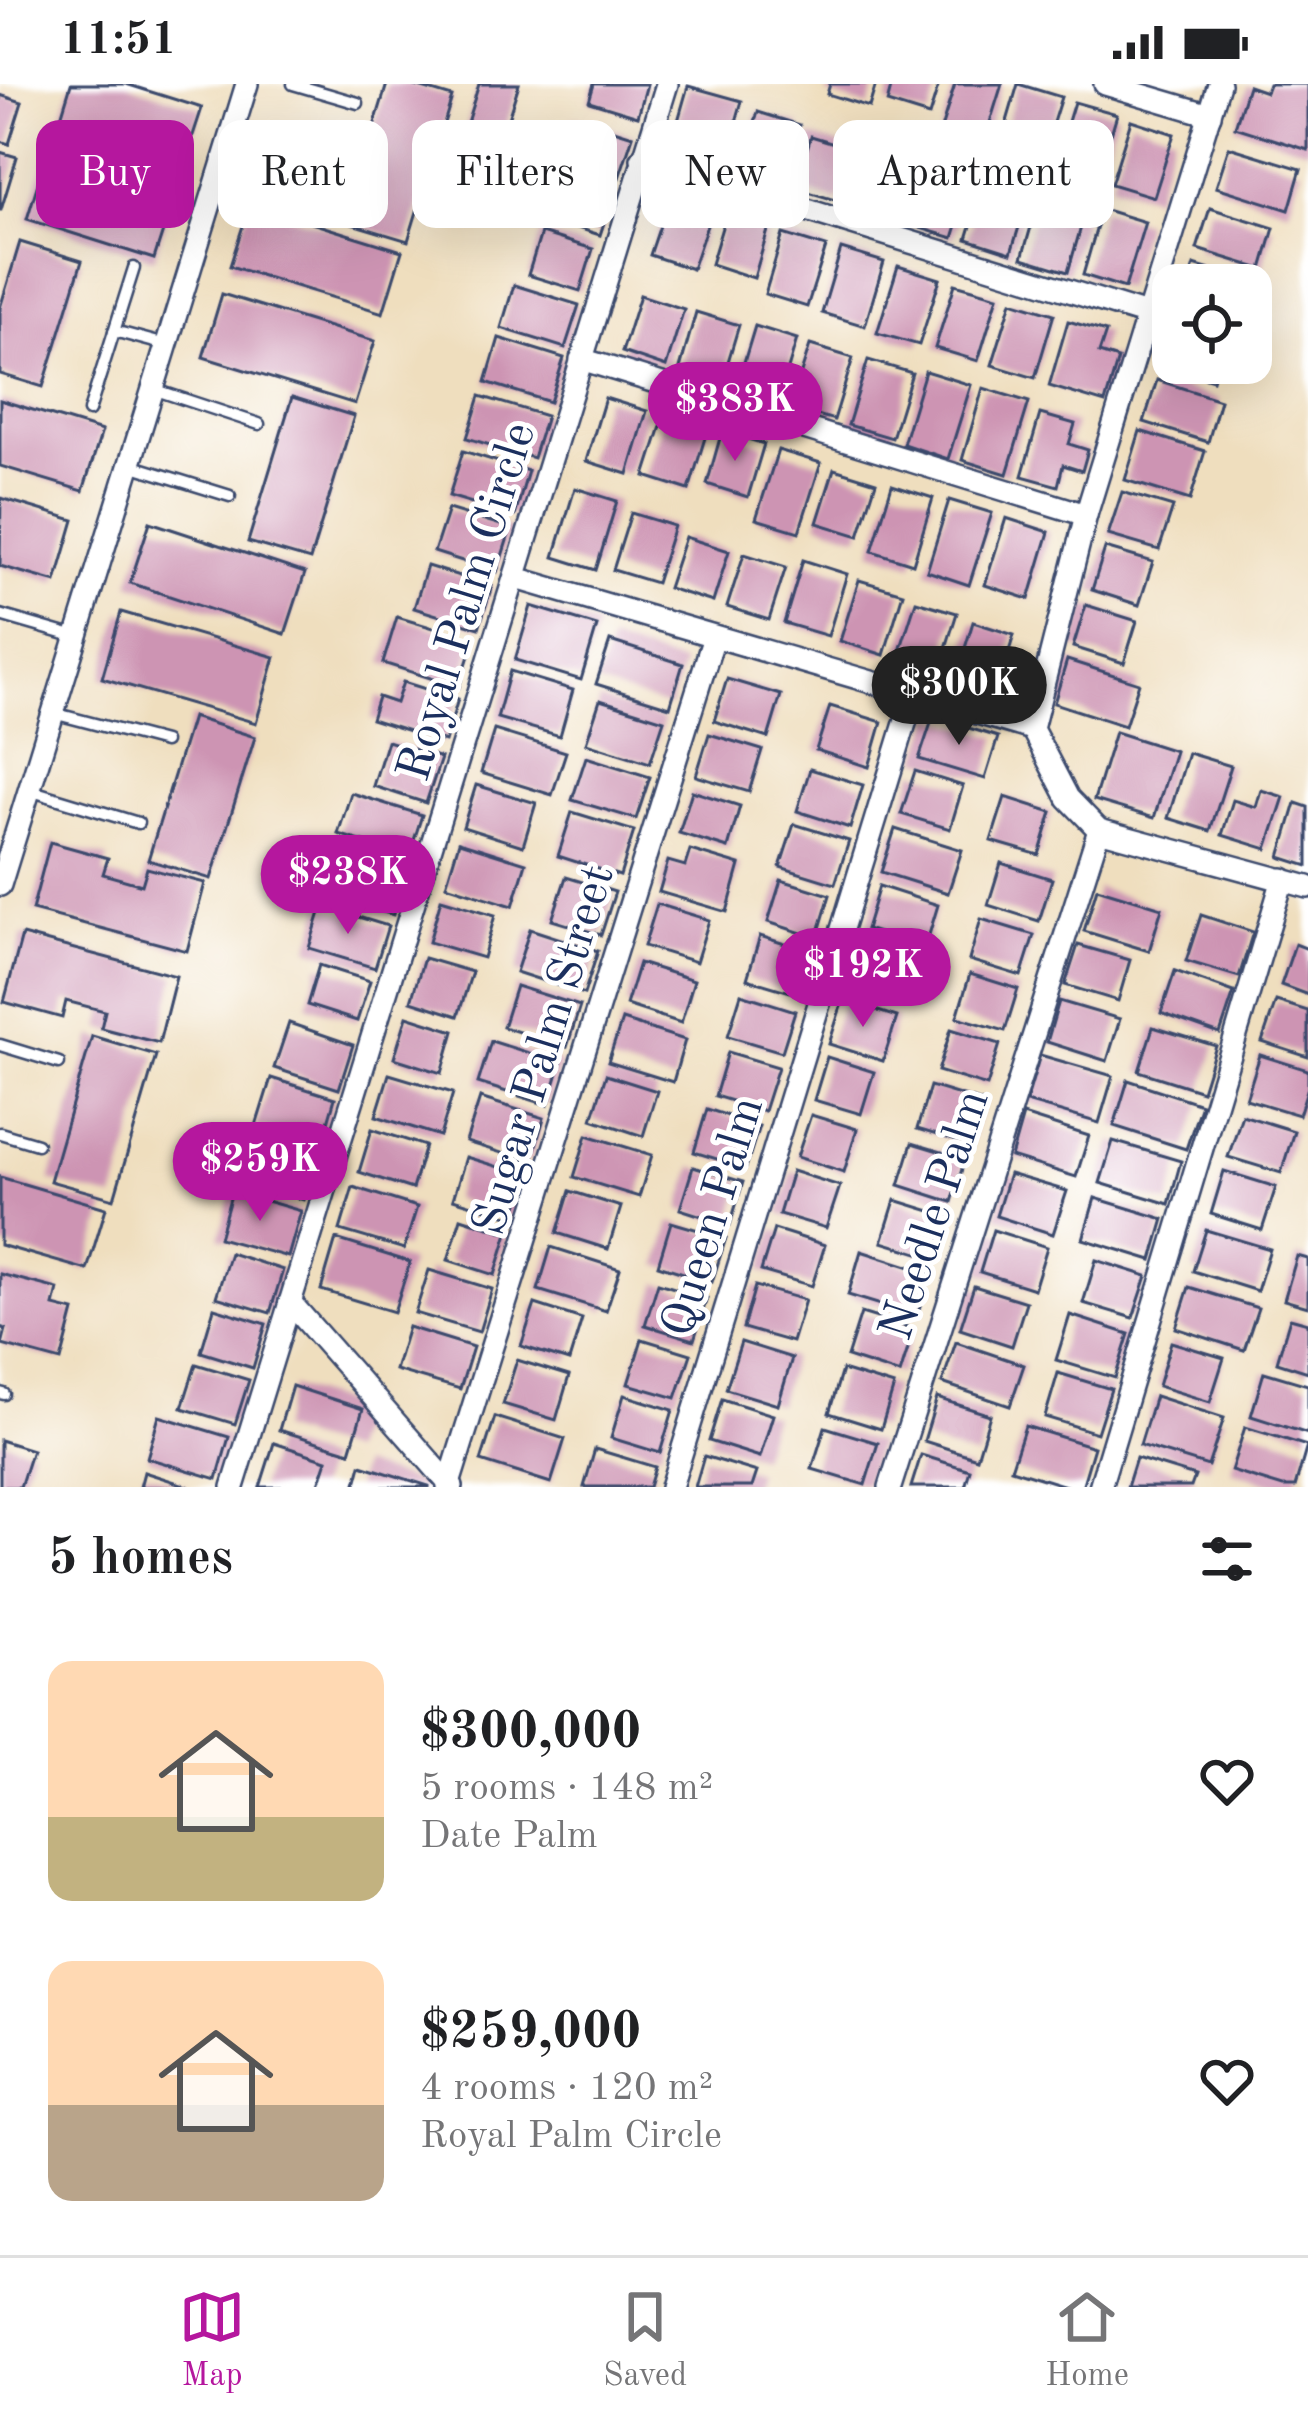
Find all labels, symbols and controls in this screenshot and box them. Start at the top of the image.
text: 11:51 [60,19,177,64]
chip: Buy [36,120,194,228]
chip: Rent [218,120,388,228]
chip: Filters [412,120,617,228]
chip: New [641,120,809,228]
chip: Apartment [833,120,1114,228]
map controls [1152,264,1272,384]
button: locate [1152,264,1272,384]
pin: $383K [651,362,819,464]
text: $383K [675,381,795,420]
street label: Royal Palm Circle [391,417,545,787]
pin: $300K [875,646,1043,748]
text: $300K [899,665,1019,704]
pin: $238K [264,835,432,937]
text: $238K [288,854,408,893]
street label: Sugar Palm Street [466,859,624,1241]
pin: $192K [779,928,947,1030]
text: $192K [803,947,923,986]
street label: Needle Palm [873,1084,999,1346]
street label: Queen Palm [655,1092,773,1343]
pin: $259K [176,1122,344,1224]
text: $259K [200,1141,320,1180]
icon: filters [1194,1526,1260,1592]
text: 5 homes [48,1534,233,1585]
text: $300,000 [420,1708,641,1759]
icon: home [144,1709,288,1853]
icon: heart [1194,1748,1260,1814]
text: 5 rooms · 148 m² [420,1769,713,1808]
text: Date Palm [420,1817,598,1856]
text: $259,000 [420,2008,641,2059]
icon: home [144,2009,288,2153]
icon: heart [1194,2048,1260,2114]
text: 4 rooms · 120 m² [420,2069,713,2108]
text: Royal Palm Circle [420,2117,722,2156]
tab: Map [179,2284,245,2397]
tab: Saved [603,2284,687,2397]
tab: Home [1045,2284,1129,2397]

